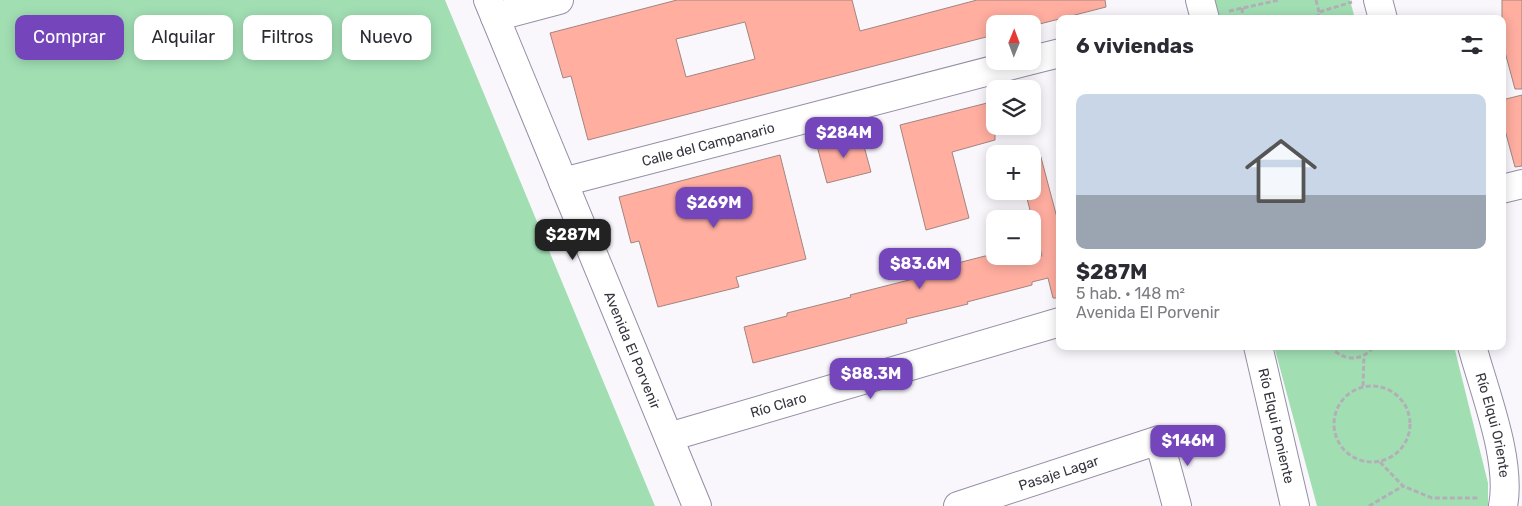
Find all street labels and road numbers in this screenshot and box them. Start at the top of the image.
street label: Calle del Campanario [640,119,777,170]
street label: Avenida El Porvenir [600,289,664,413]
street label: Río Elqui Poniente [1254,367,1298,486]
street label: Río Elqui Oriente [1471,371,1513,478]
street label: Río Claro [748,389,809,422]
street label: Pasaje Lagar [1017,452,1102,495]

